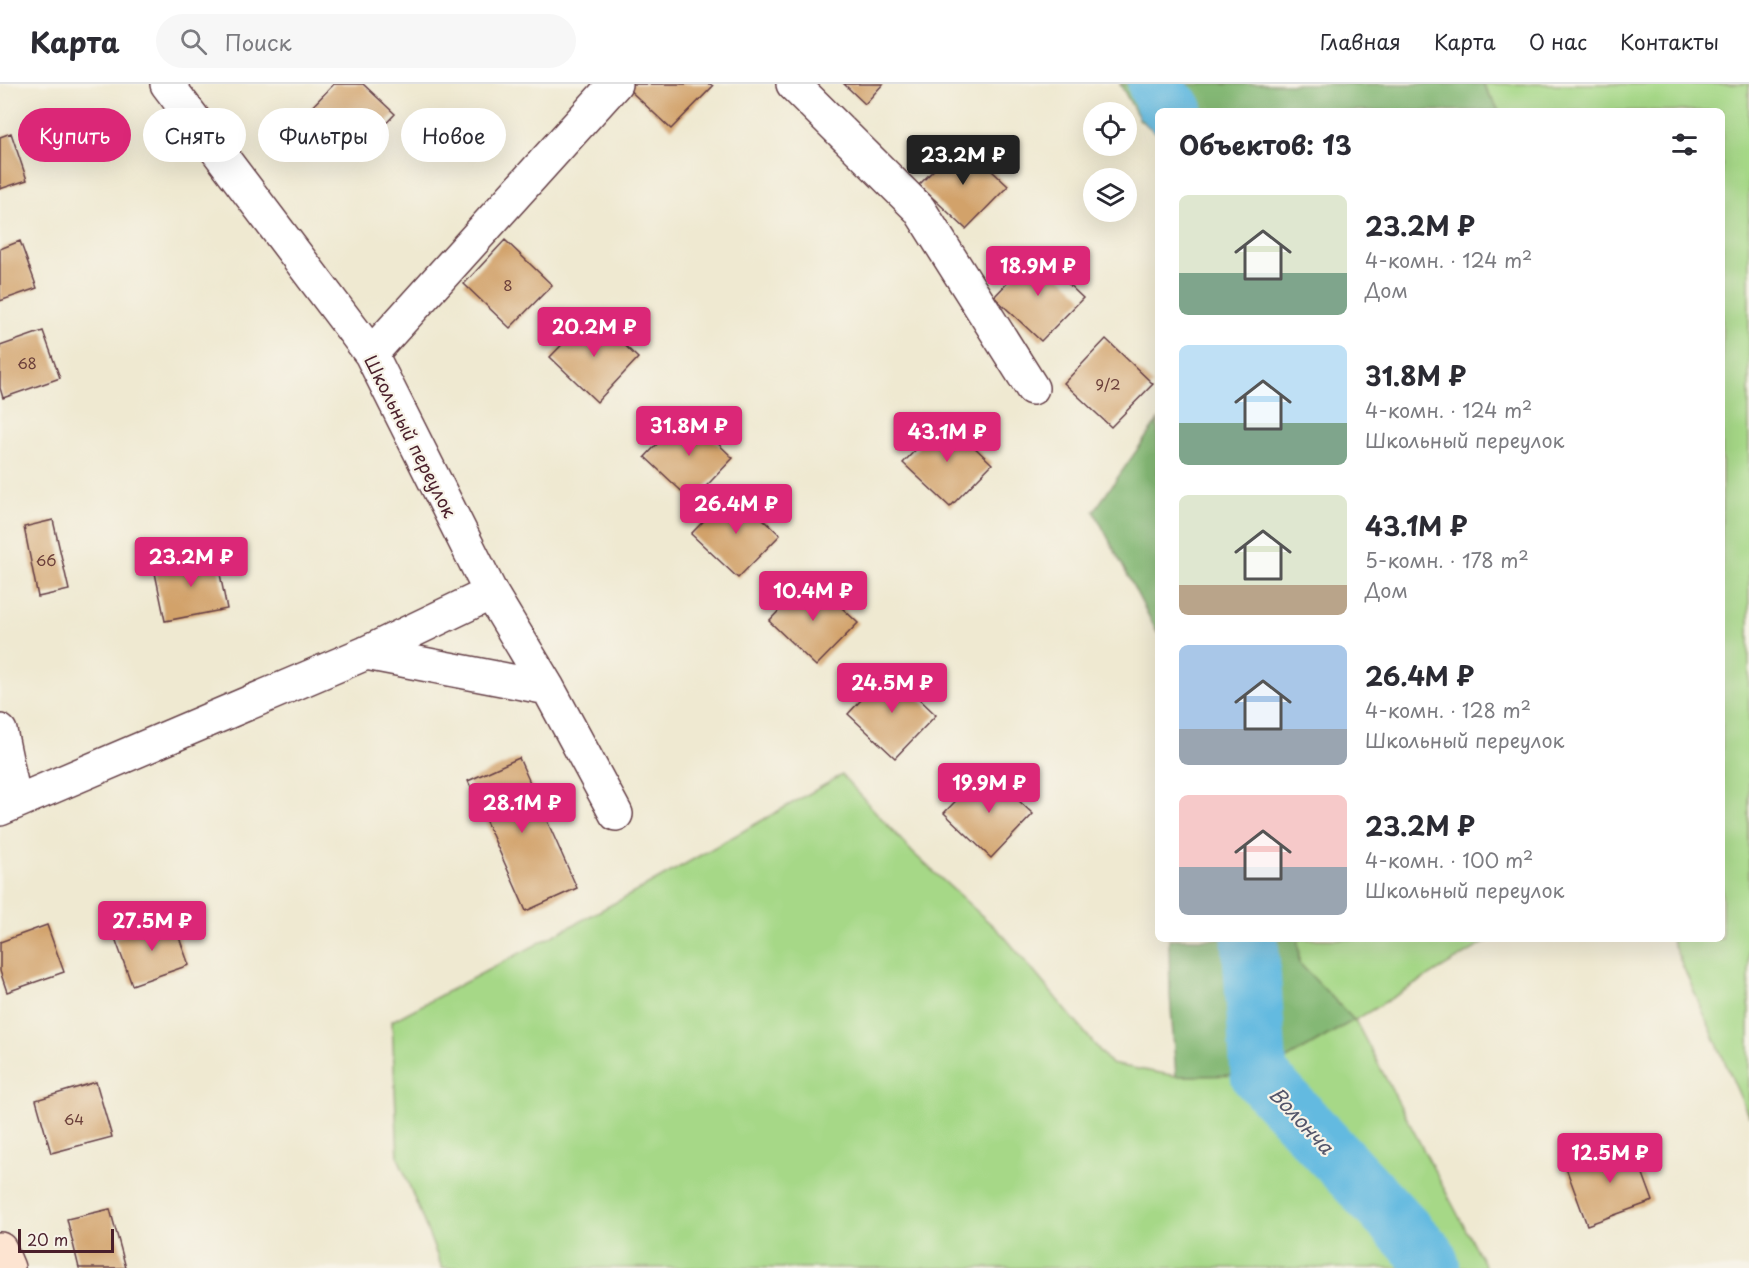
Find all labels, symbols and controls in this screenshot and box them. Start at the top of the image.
search box [156,14,576,68]
text: Карта [30,20,120,63]
icon: search [177,25,210,58]
text: Поиск [225,25,292,58]
text: Главная [1320,25,1401,57]
text: Карта [1434,25,1496,57]
text: О нас [1529,25,1587,57]
text: Контакты [1620,25,1719,57]
map controls [1083,102,1137,222]
button: locate [1083,102,1137,156]
chip: Купить [18,108,131,162]
chip: Снять [143,108,246,162]
chip: Фильтры [258,108,389,162]
chip: Новое [401,108,506,162]
text: Объектов: 13 [1179,125,1352,164]
icon: filters [1668,128,1701,161]
pin: 23.2M ₽ [908,135,1018,186]
text: 23.2M ₽ [921,139,1005,169]
button: layers [1083,168,1137,222]
text: 23.2M ₽ [1365,206,1475,245]
icon: home [1227,219,1299,291]
text: 4-комн. · 124 m² [1365,245,1532,275]
pin: 18.9M ₽ [983,246,1093,297]
text: 18.9M ₽ [1000,250,1076,280]
house number: 8 [503,273,513,296]
text: Дом [1365,275,1408,305]
pin: 20.2M ₽ [539,307,649,358]
text: 20.2M ₽ [552,311,637,341]
street label: Школьный переулок [358,350,464,522]
house number: 68 [17,351,37,374]
text: 31.8M ₽ [1365,356,1466,395]
icon: home [1227,369,1299,441]
house number: 9/2 [1095,372,1121,395]
text: 4-комн. · 124 m² [1365,395,1532,425]
pin: 31.8M ₽ [634,406,744,457]
text: 31.8M ₽ [650,410,728,440]
pin: 43.1M ₽ [892,412,1002,463]
text: 43.1M ₽ [908,416,986,446]
text: Школьный переулок [1365,425,1564,455]
pin: 26.4M ₽ [681,484,791,535]
text: 26.4M ₽ [694,488,778,518]
text: 43.1M ₽ [1365,506,1468,545]
icon: home [1227,519,1299,591]
pin: 23.2M ₽ [136,537,246,588]
text: 23.2M ₽ [149,541,233,571]
text: 5-комн. · 178 m² [1365,545,1529,575]
house number: 66 [36,548,56,571]
pin: 10.4M ₽ [758,571,868,622]
text: 10.4M ₽ [773,575,853,605]
text: Дом [1365,575,1408,605]
text: 26.4M ₽ [1365,656,1474,695]
pin: 24.5M ₽ [837,663,947,714]
text: 24.5M ₽ [851,667,933,697]
icon: home [1227,669,1299,741]
text: 4-комн. · 128 m² [1365,695,1531,725]
text: Школьный переулок [1365,725,1564,755]
pin: 19.9M ₽ [934,763,1044,814]
text: 19.9M ₽ [952,767,1026,797]
pin: 28.1M ₽ [467,783,577,834]
text: 28.1M ₽ [483,787,561,817]
text: 23.2M ₽ [1365,806,1475,845]
icon: home [1227,819,1299,891]
text: 4-комн. · 100 m² [1365,845,1533,875]
text: Школьный переулок [1365,875,1564,905]
pin: 27.5M ₽ [97,901,207,952]
text: 27.5M ₽ [112,905,192,935]
water label: Волонча [1263,1079,1342,1161]
house number: 64 [64,1107,84,1130]
pin: 12.5M ₽ [1555,1133,1665,1184]
text: 12.5M ₽ [1571,1137,1649,1167]
scale bar [18,1226,114,1254]
text: 20 m [27,1227,68,1251]

